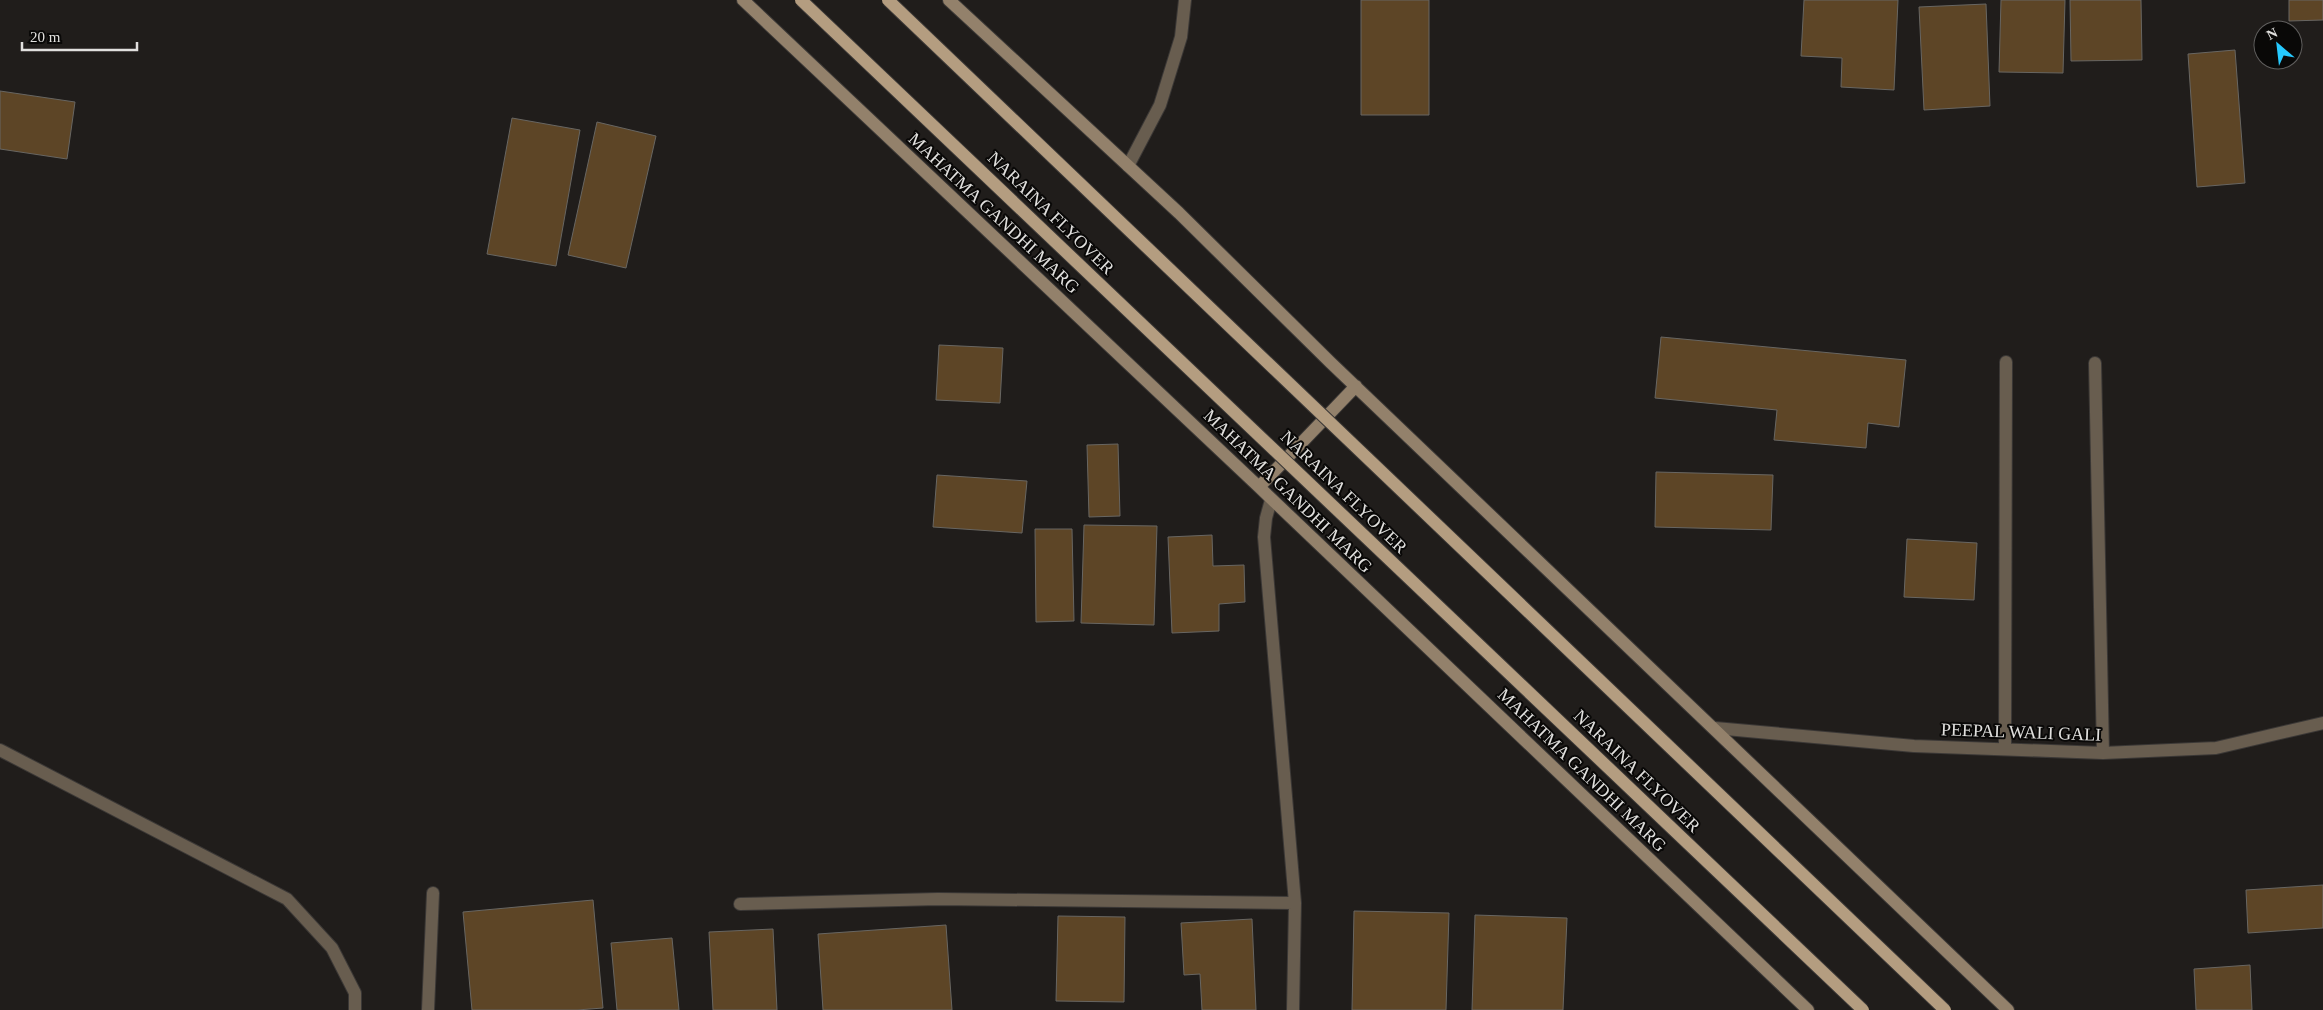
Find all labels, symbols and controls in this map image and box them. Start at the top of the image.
scale bar [22,20,138,52]
north arrow [2253,20,2303,70]
text: N [2264,25,2280,43]
text: 20 m [30,29,61,45]
street label: MAHATMA GANDHI MARG [905,129,1083,297]
street label: NARAINA FLYOVER [984,148,1118,278]
street label: MAHATMA GANDHI MARG [1200,405,1376,577]
street label: NARAINA FLYOVER [1277,427,1411,557]
street label: MAHATMA GANDHI MARG [1494,684,1670,856]
street label: NARAINA FLYOVER [1570,706,1704,836]
street label: PEEPAL WALI GALI [1941,719,2101,745]

